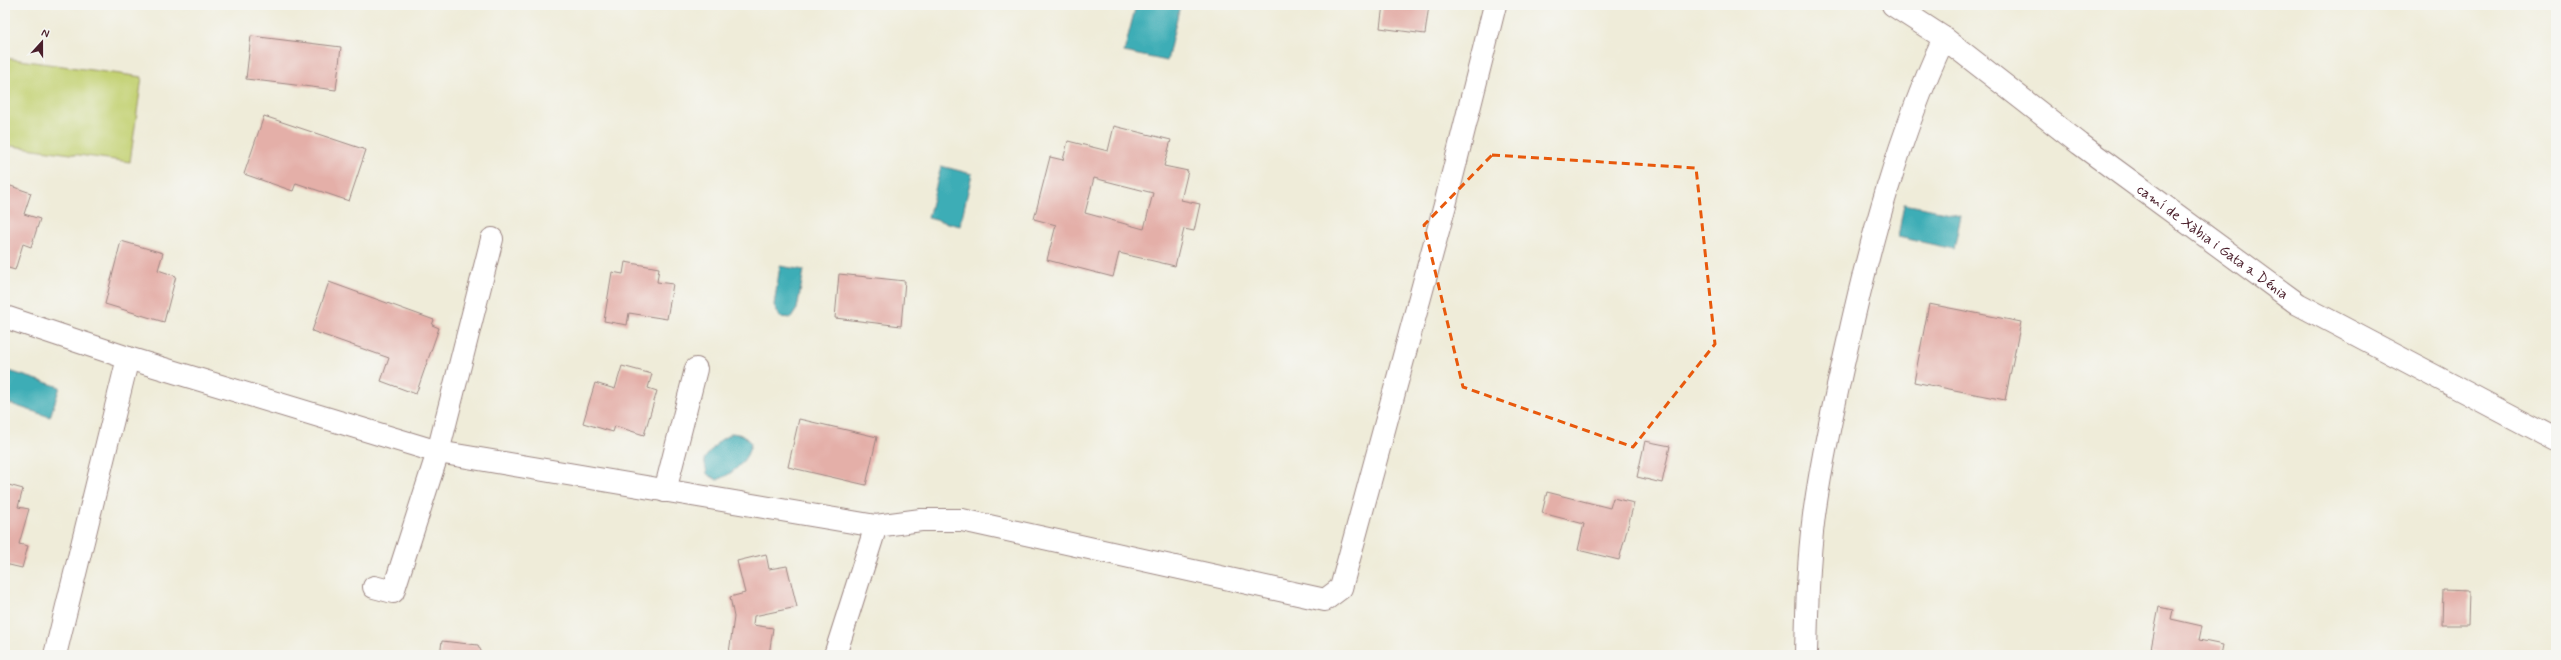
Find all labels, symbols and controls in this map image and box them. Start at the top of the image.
north arrow [22,22,62,62]
text: N [39,26,51,41]
street label: camí de Xàbia i Gata a Dénia [2132,180,2292,305]

